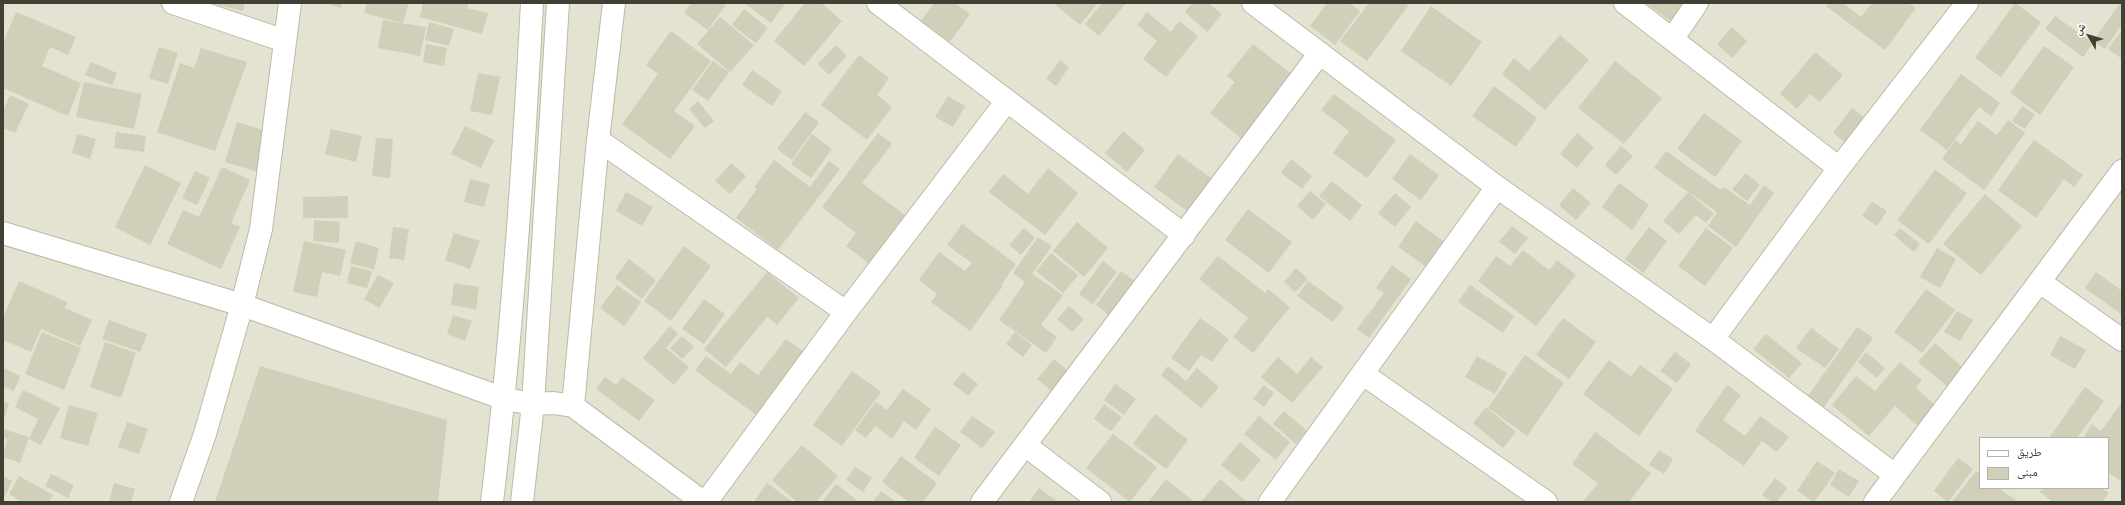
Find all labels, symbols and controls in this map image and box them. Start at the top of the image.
north arrow [2069,16,2109,56]
text: ش [2070,20,2088,37]
legend [1979,437,2109,489]
text: طريق [2017,444,2042,458]
text: مبنى [2017,464,2038,478]

